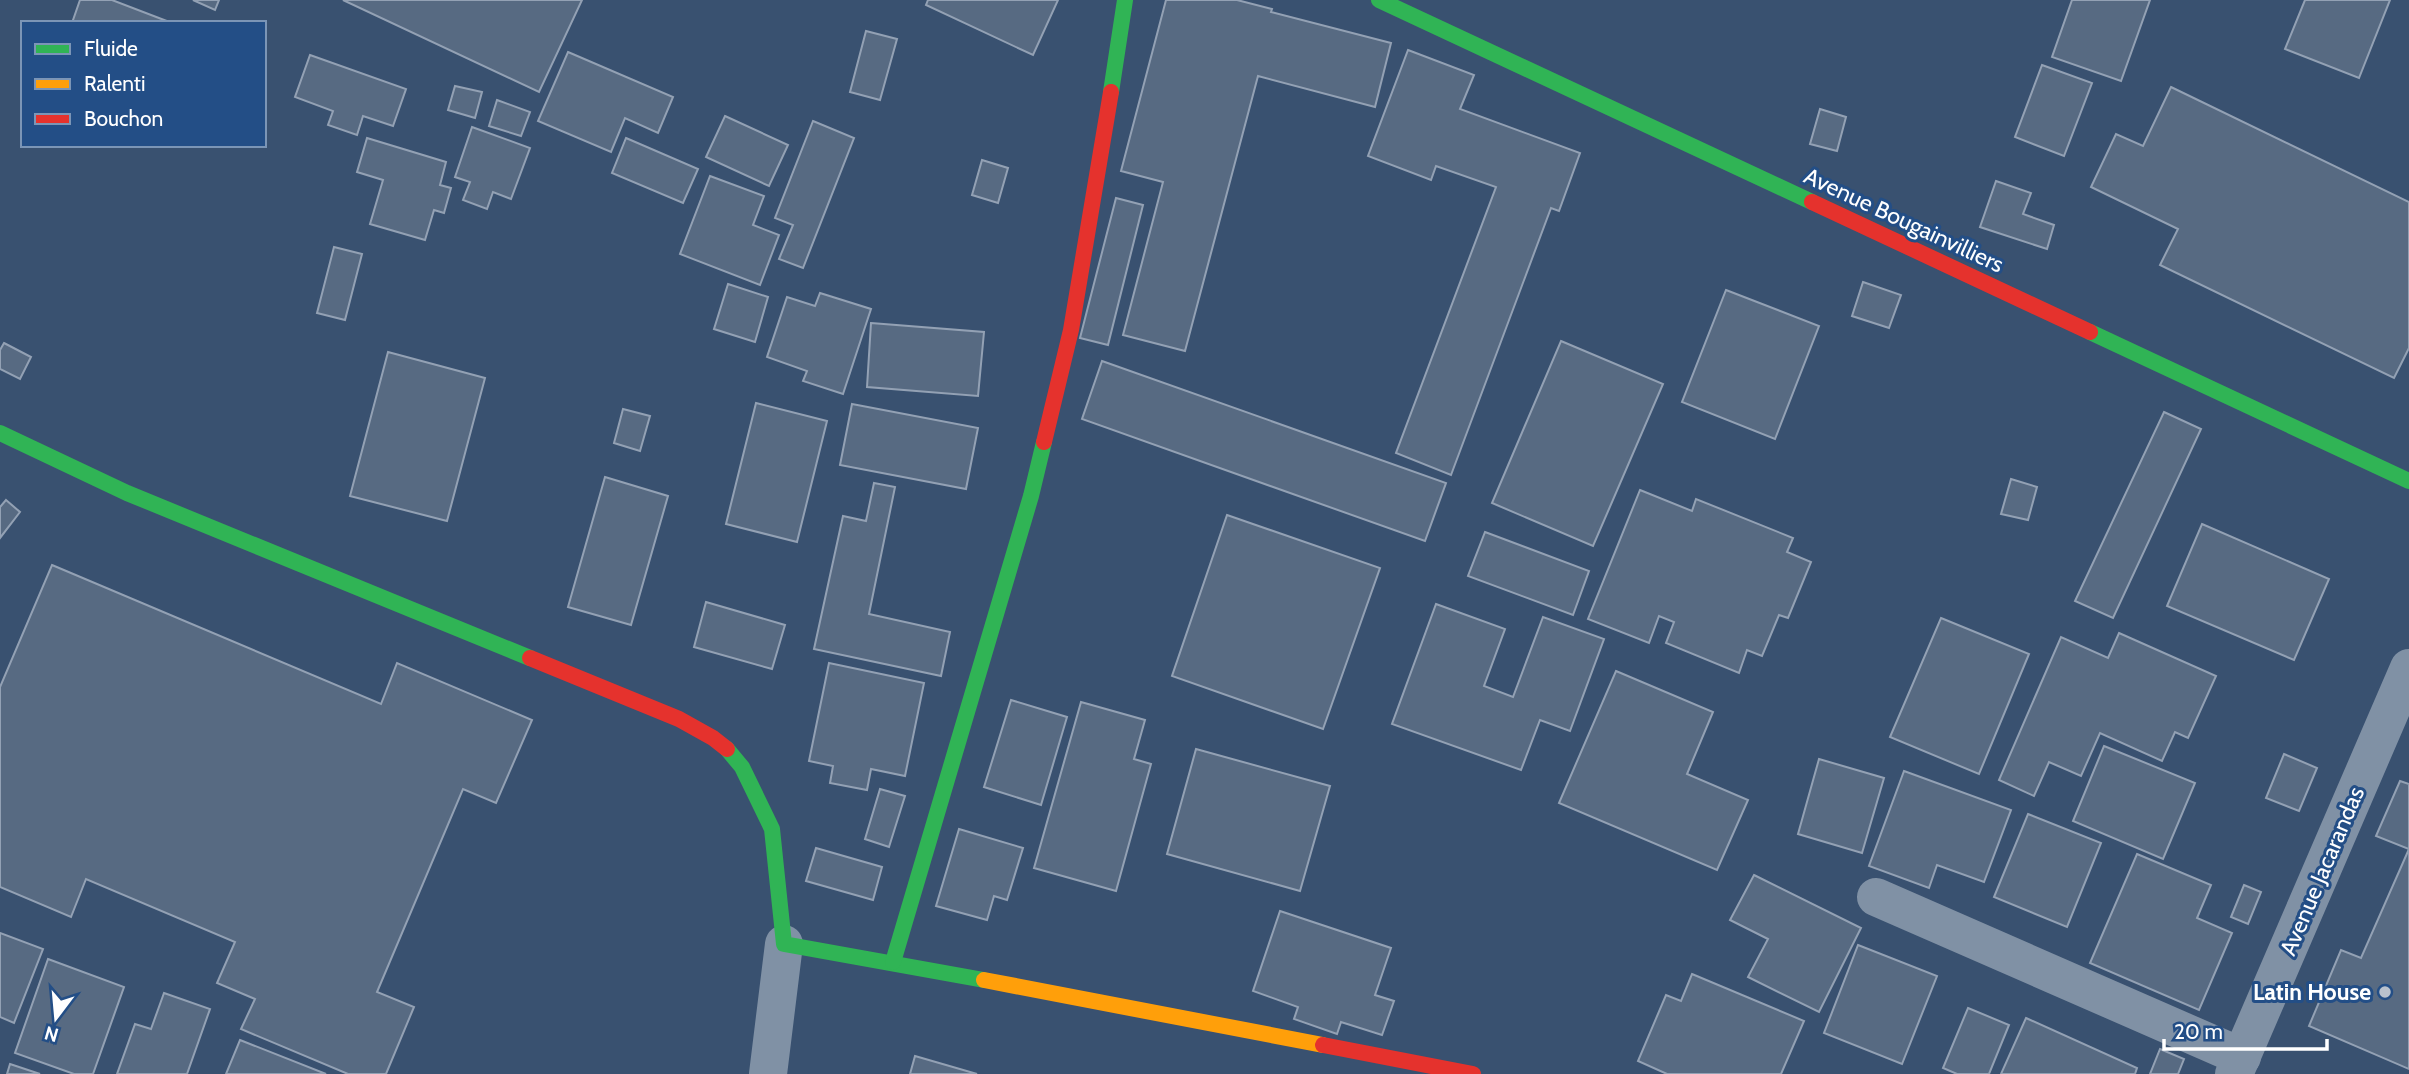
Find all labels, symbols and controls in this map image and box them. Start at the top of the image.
legend [21,21,266,147]
text: Fluide [84,36,138,61]
text: Ralenti [84,71,145,96]
text: Bouchon [84,106,163,131]
street label: Avenue Bougainvilliers [1800,161,2008,279]
street label: Avenue Jacarandas [2274,782,2370,960]
place label: Latin House [2253,978,2371,1006]
north arrow [21,983,91,1053]
marker: Latin House [2377,984,2393,1000]
scale bar [2164,1007,2327,1052]
text: 20 m [2174,1019,2223,1044]
text: N [42,1021,61,1047]

